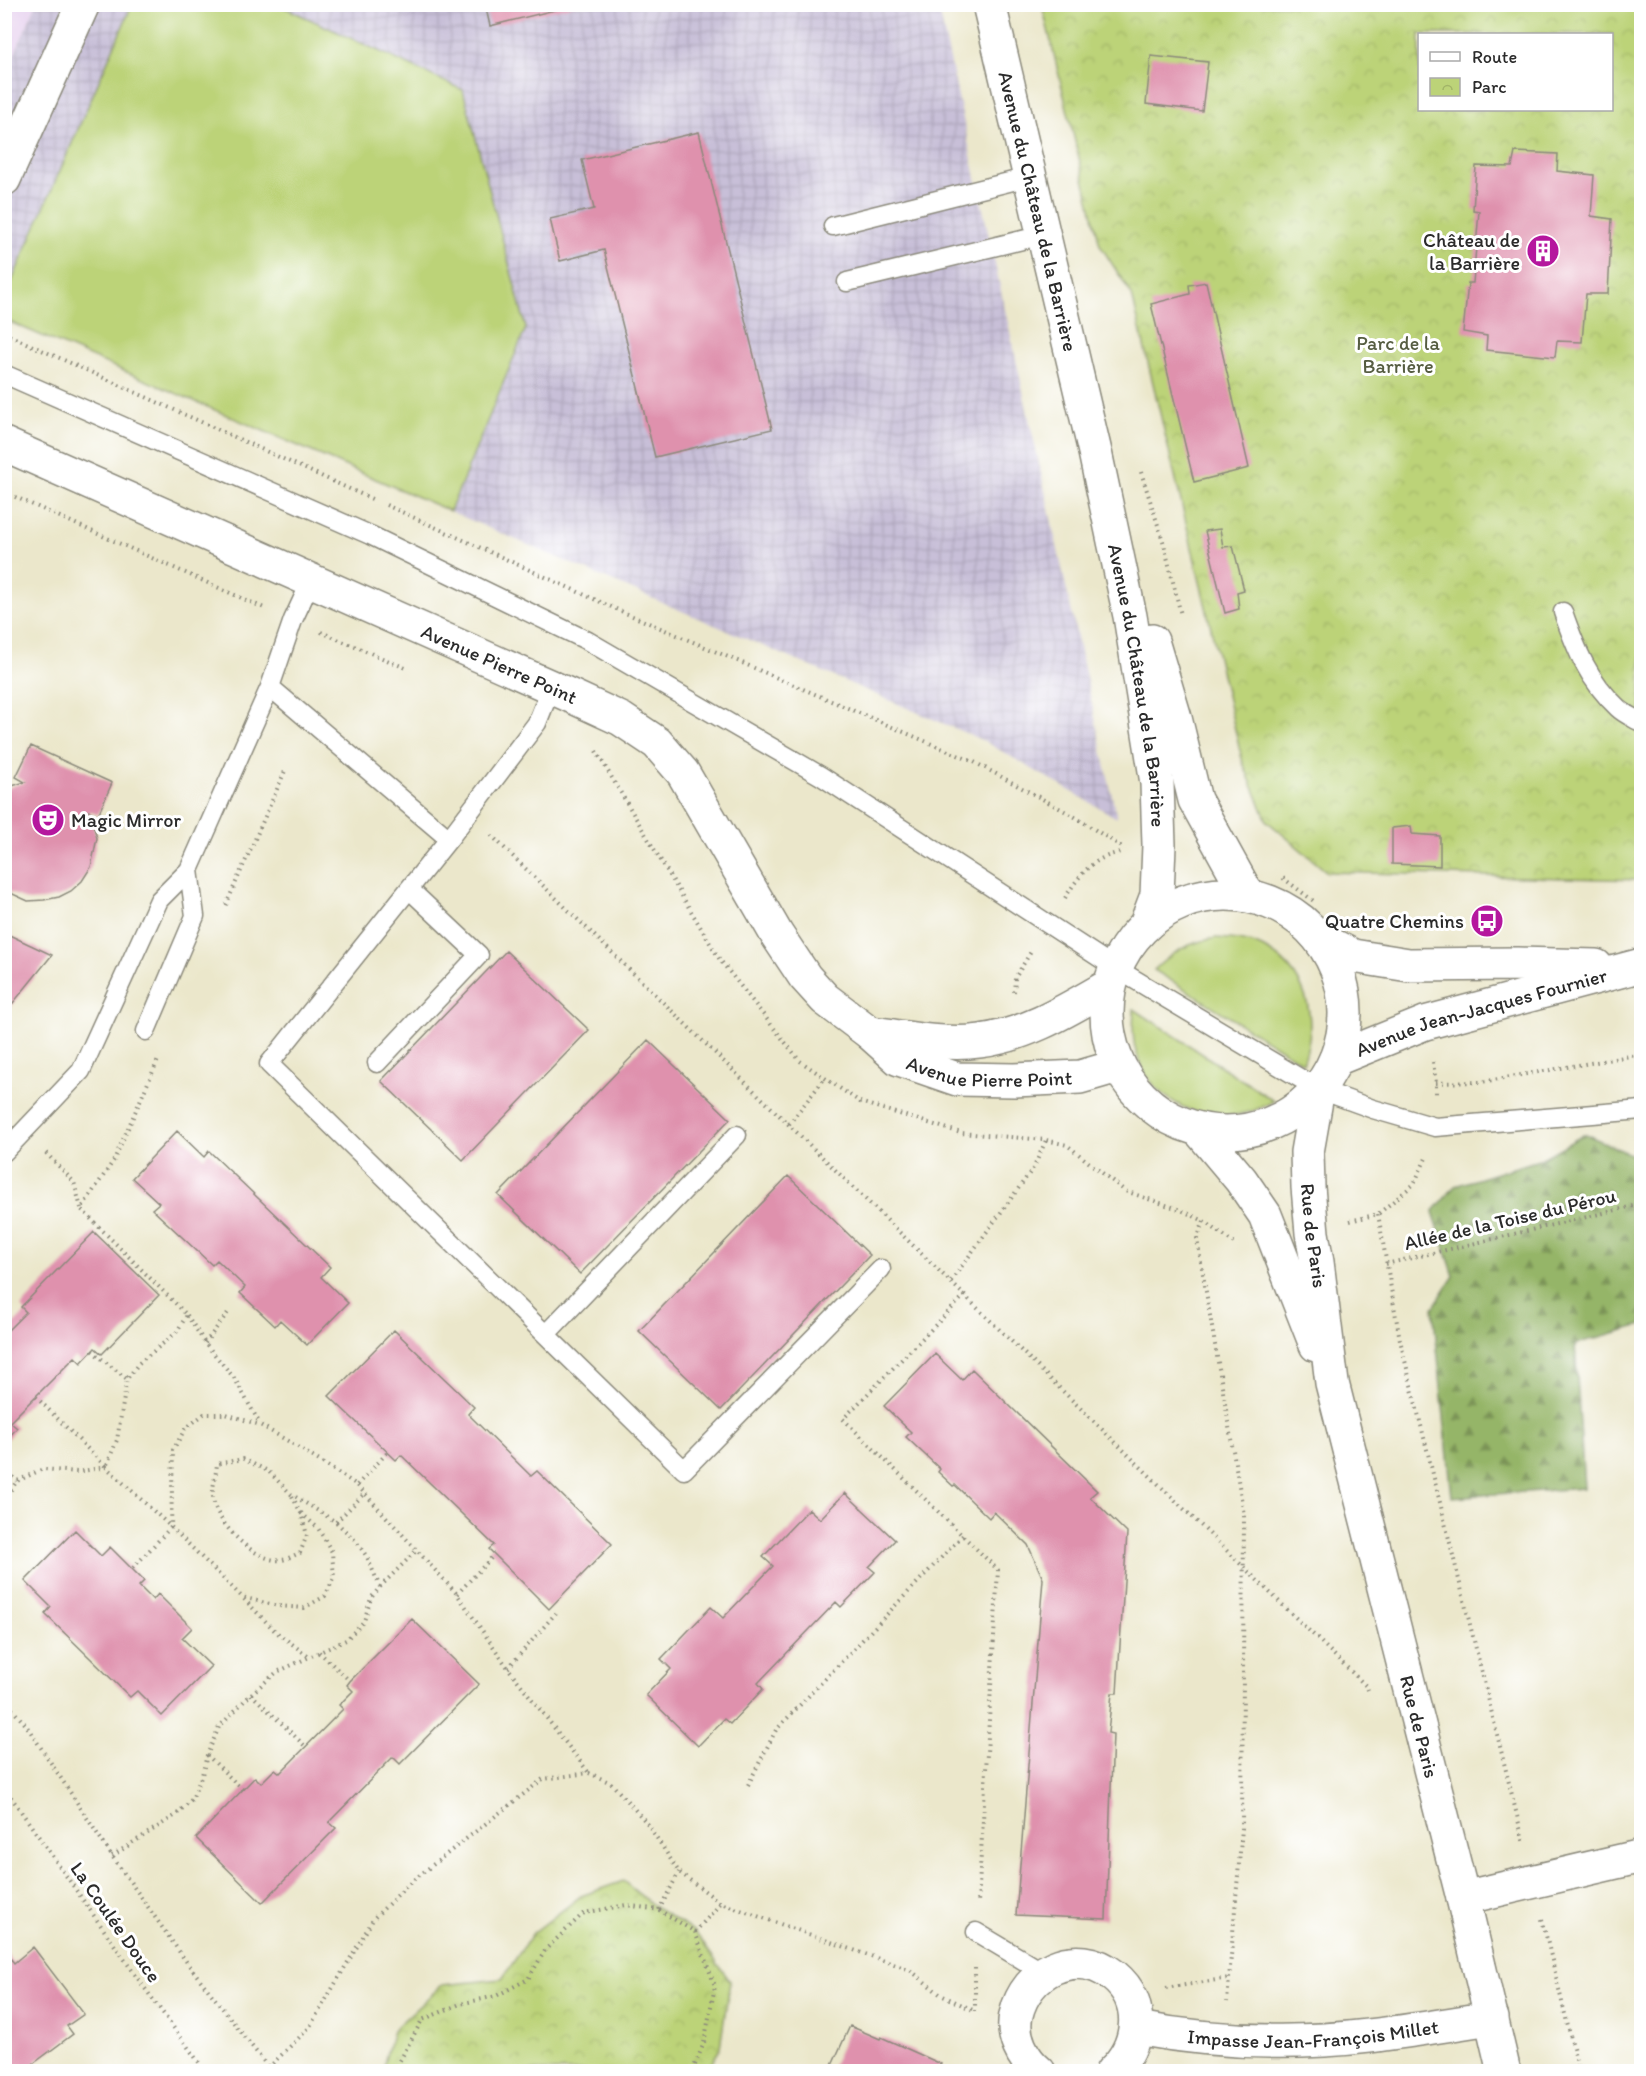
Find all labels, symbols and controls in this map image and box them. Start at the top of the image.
legend [1418,33,1613,111]
text: Route [1472,46,1517,68]
street label: Avenue du Château de la Barrière [993,69,1083,354]
text: Parc [1472,76,1506,98]
place label: Château de la Barrière [1423,228,1520,275]
building icon: Château de la Barrière [1525,233,1561,269]
park label: Parc de la Barrière [1356,331,1440,378]
street label: Avenue du Château de la Barrière [1103,542,1170,828]
street label: Avenue Pierre Point [418,619,581,709]
theatre icon: Magic Mirror [30,802,66,838]
place label: Magic Mirror [71,808,181,832]
bus stop icon: Quatre Chemins [1469,903,1505,939]
place label: Quatre Chemins [1325,909,1464,933]
street label: Avenue Jean-Jacques Fournier [1352,963,1610,1062]
street label: Avenue Pierre Point [903,1051,1073,1092]
street label: Rue de Paris [1296,1182,1332,1289]
street label: Allée de la Toise du Pérou [1402,1183,1618,1255]
street label: Rue de Paris [1395,1673,1444,1781]
street label: La Coulée Douce [65,1857,167,1987]
street label: Impasse Jean-François Millet [1186,2014,1441,2053]

